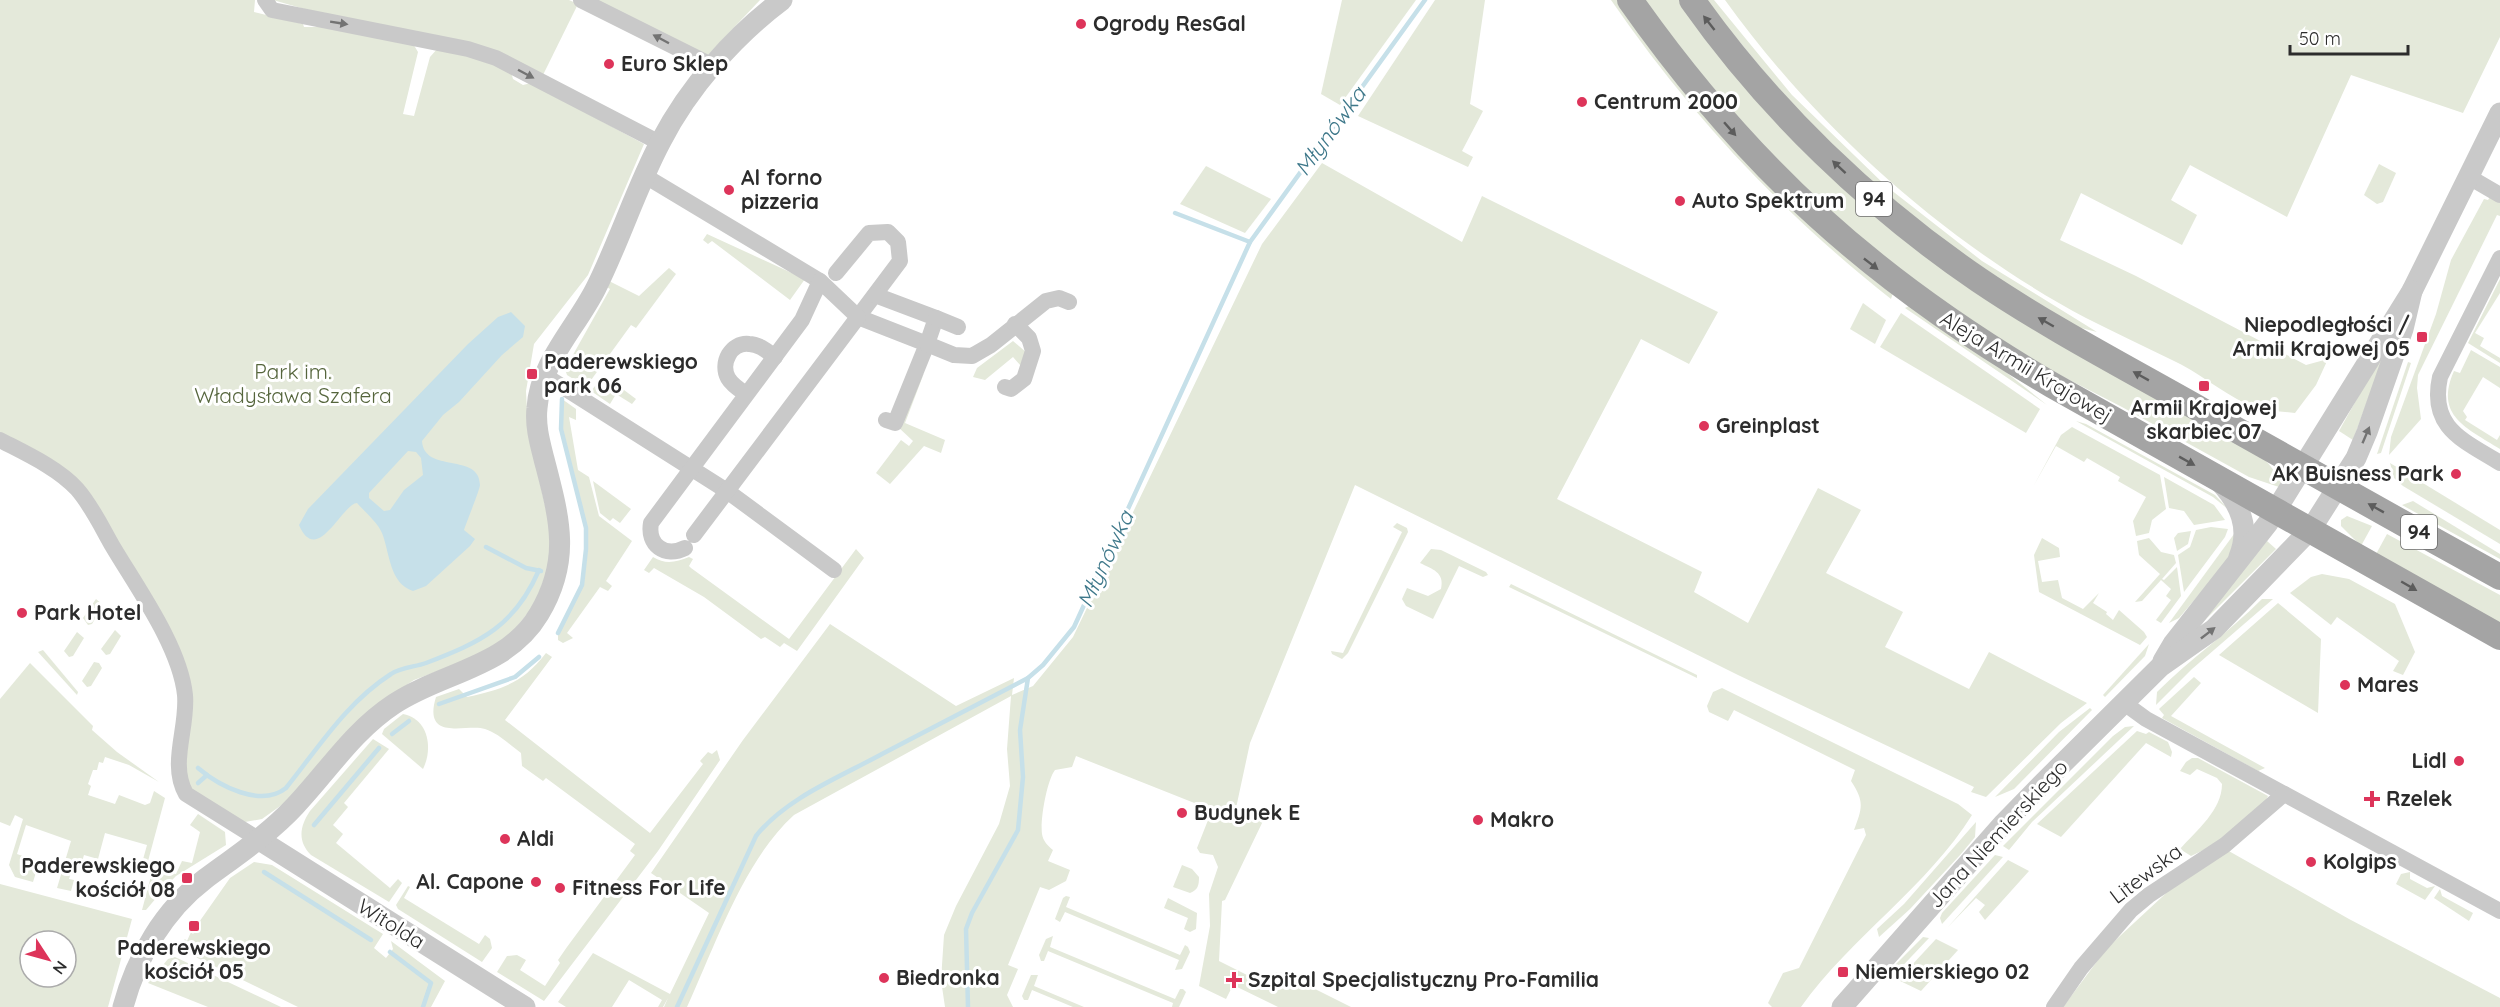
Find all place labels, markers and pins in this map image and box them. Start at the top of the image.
place label: Ogrody ResGal [1093,10,1246,36]
marker: Ogrody ResGal [1074,17,1088,31]
place label: Euro Sklep [621,50,728,76]
marker: Euro Sklep [602,57,616,71]
place label: Centrum 2000 [1594,88,1738,114]
marker: Centrum 2000 [1575,95,1589,109]
place label: Al forno pizzeria [741,164,822,214]
marker: Al forno pizzeria [722,183,736,197]
place label: Auto Spektrum [1692,187,1844,213]
marker: Auto Spektrum [1673,194,1687,208]
place label: Niepodległości / Armii Krajowej 05 [2233,311,2410,361]
marker: Niepodległości / Armii Krajowej 05 [2415,330,2429,344]
place label: Paderewskiego park 06 [544,348,698,398]
marker: Paderewskiego park 06 [525,367,539,381]
marker: Armii Krajowej skarbiec 07 [2197,379,2211,393]
place label: Armii Krajowej skarbiec 07 [2131,394,2277,444]
place label: Greinplast [1716,412,1820,438]
marker: Greinplast [1697,419,1711,433]
place label: AK Buisness Park [2272,460,2444,486]
marker: AK Buisness Park [2449,467,2463,481]
place label: Park Hotel [34,599,141,625]
marker: Park Hotel [15,606,29,620]
place label: Mares [2357,671,2419,697]
marker: Mares [2338,678,2352,692]
place label: Lidl [2411,747,2447,773]
marker: Lidl [2452,754,2466,768]
place label: Rzelek [2386,785,2453,811]
marker: Rzelek [2363,790,2381,808]
place label: Budynek E [1194,799,1300,825]
marker: Budynek E [1175,806,1189,820]
place label: Makro [1490,806,1554,832]
marker: Makro [1471,813,1485,827]
place label: Aldi [517,825,554,851]
marker: Aldi [498,832,512,846]
place label: Kolgips [2323,848,2397,874]
place label: Paderewskiego kościół 08 [21,852,175,902]
marker: Kolgips [2304,855,2318,869]
place label: Al. Capone [416,868,524,894]
marker: Paderewskiego kościół 08 [180,871,194,885]
place label: Fitness For Life [572,874,726,900]
marker: Al. Capone [529,875,543,889]
marker: Fitness For Life [553,881,567,895]
marker: Paderewskiego kościół 05 [187,919,201,933]
place label: Paderewskiego kościół 05 [117,934,271,984]
place label: Niemierskiego 02 [1855,958,2030,984]
place label: Biedronka [896,964,1000,990]
marker: Niemierskiego 02 [1836,965,1850,979]
place label: Szpital Specjalistyczny Pro-Familia [1248,966,1599,992]
marker: Biedronka [877,971,891,985]
marker: Szpital Specjalistyczny Pro-Familia [1225,971,1243,989]

